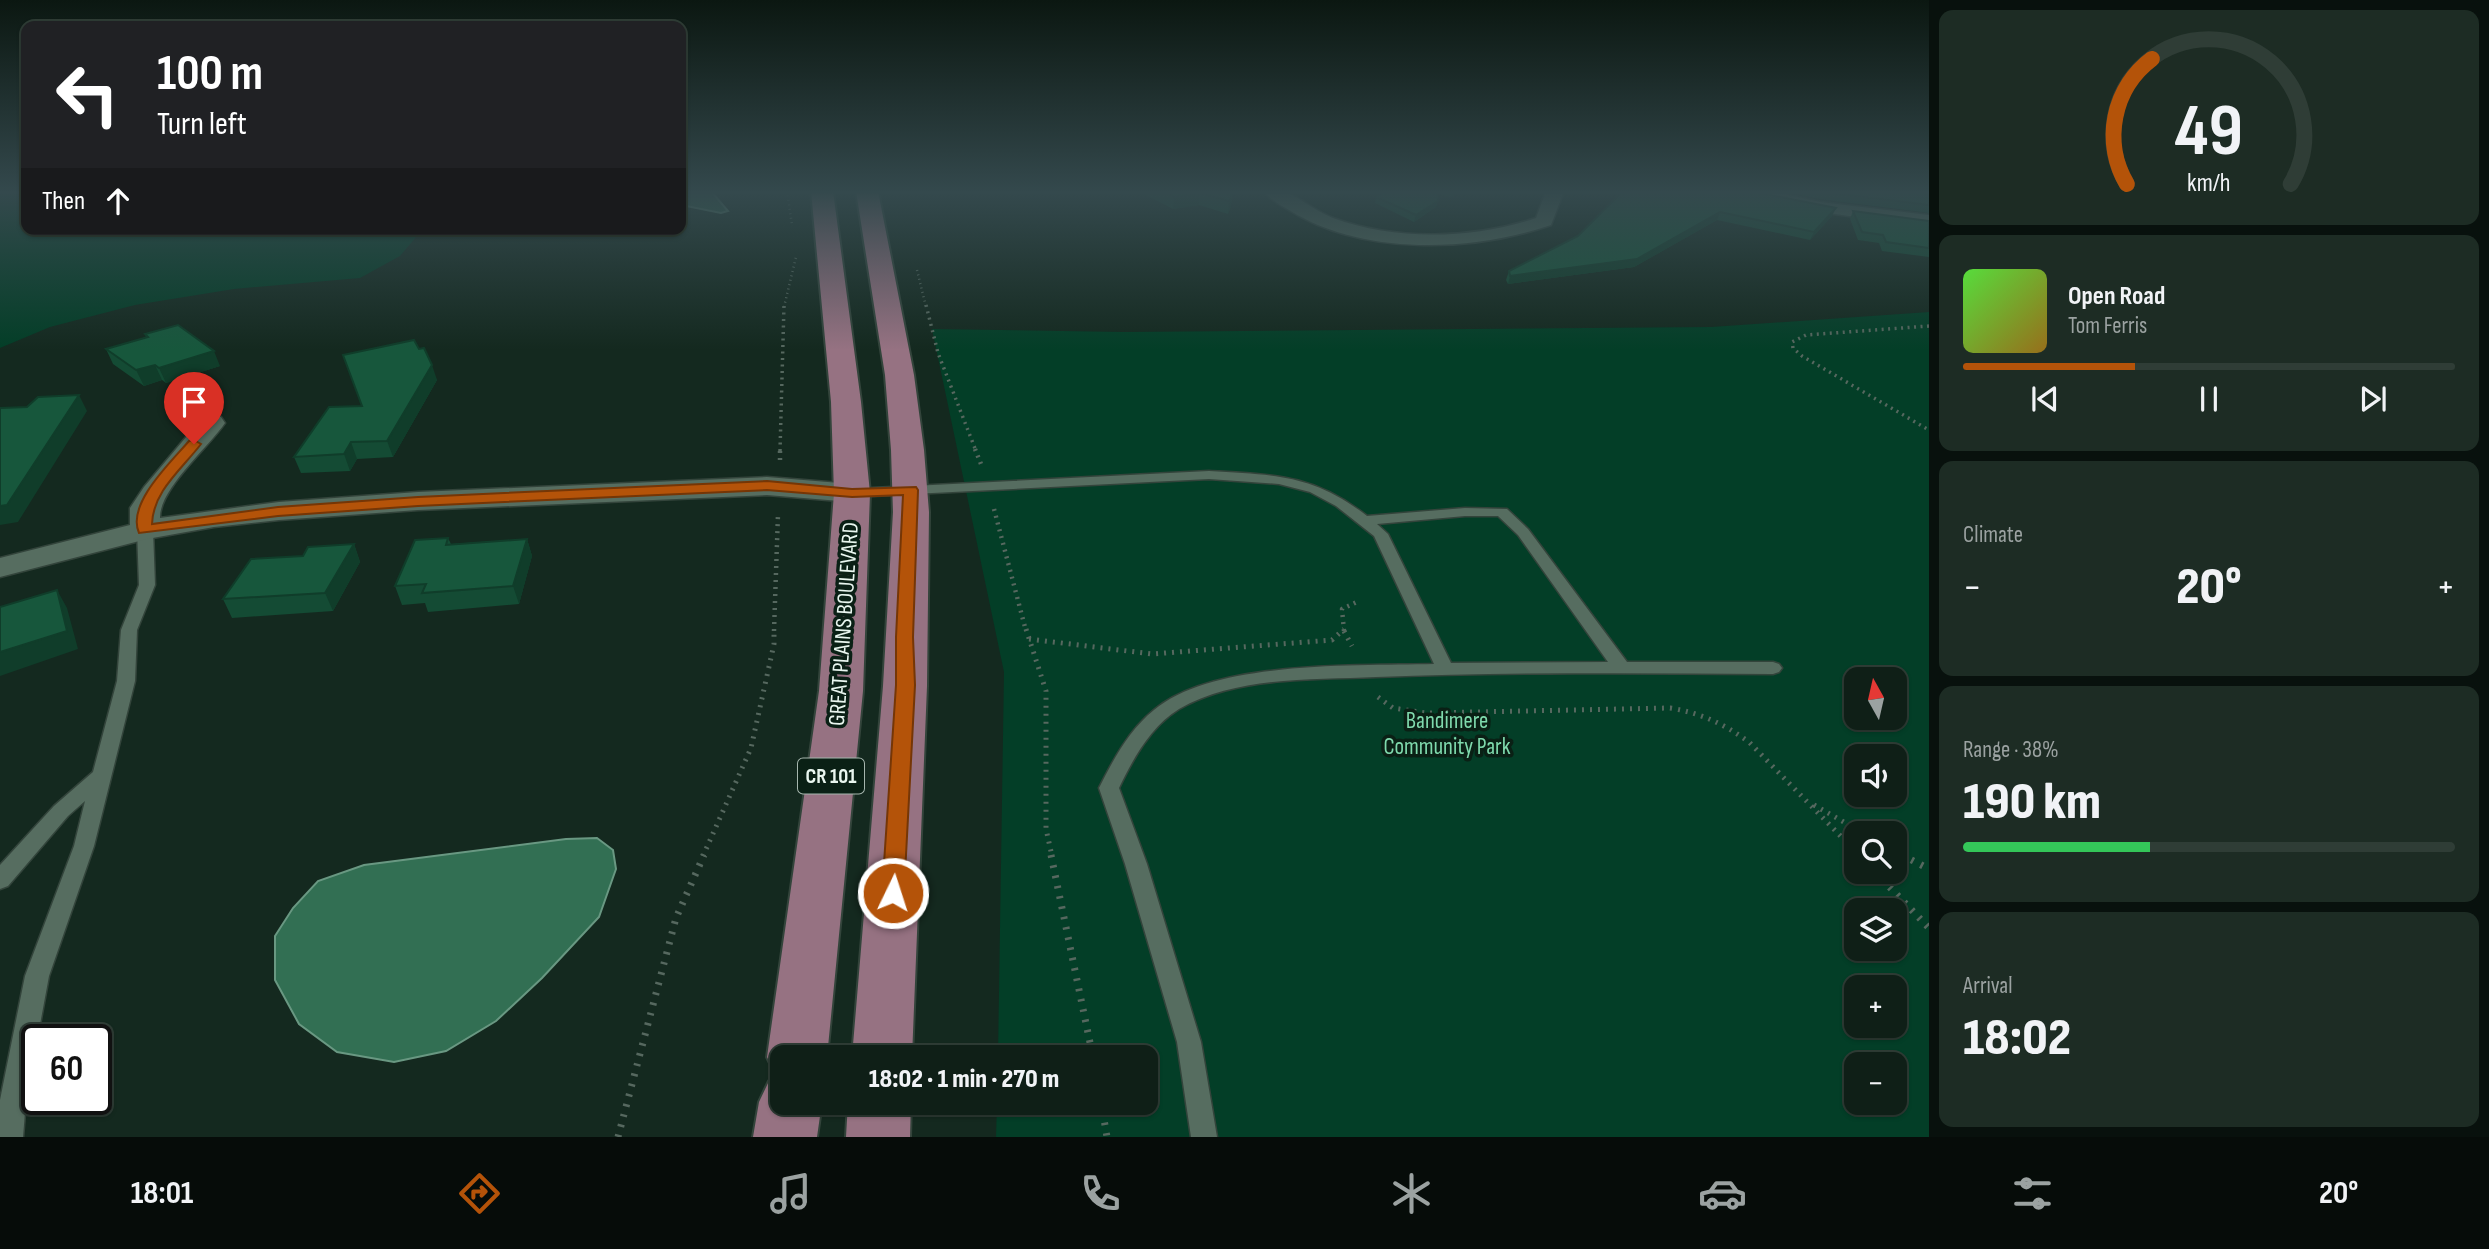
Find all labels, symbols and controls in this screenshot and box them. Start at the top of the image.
text: 100 m [157,45,263,104]
icon: left [42,49,133,140]
text: 49 [2175,88,2243,176]
text: Turn left [157,105,247,144]
text: km/h [2187,168,2231,199]
icon: ahead [99,182,137,220]
text: Then [42,186,85,217]
text: Open Road [2068,281,2165,312]
text: Tom Ferris [2068,312,2147,340]
pin [164,372,224,444]
icon: previous [2026,380,2064,418]
icon: pause [2190,380,2228,418]
icon: next [2354,380,2392,418]
icon: arrive [175,383,213,421]
street label: GREAT PLAINS BOULEVARD [823,521,865,727]
text: Climate [1963,521,2023,549]
text: 20° [2176,556,2242,619]
text: − [1963,565,1982,610]
text: + [2436,565,2455,610]
north arrow [1844,667,1908,730]
map controls [1844,667,1907,1115]
park label: Bandimere Community Park [1383,707,1511,761]
text: Range · 38% [1963,736,2059,764]
button: sound [1844,744,1907,807]
road number: CR 101 [798,758,864,794]
text: 190 km [1963,771,2101,834]
button: search [1844,821,1907,884]
position arrow [856,856,930,930]
button: layers [1844,898,1907,961]
text: Arrival [1963,972,2012,1000]
button: + [1844,975,1907,1038]
text: 18:02 [1963,1007,2071,1070]
speed limit sign: 60 [21,1024,112,1115]
button: − [1844,1052,1907,1115]
text: 18:02 · 1 min · 270 m [869,1064,1059,1095]
icon: directions [455,1169,504,1218]
icon: music [766,1169,815,1218]
icon: phone [1076,1169,1125,1218]
icon: climate [1387,1169,1436,1218]
icon: car [1698,1169,1747,1218]
icon: filters [2008,1169,2057,1218]
text: 18:01 [131,1174,193,1213]
text: 20° [2319,1174,2358,1213]

